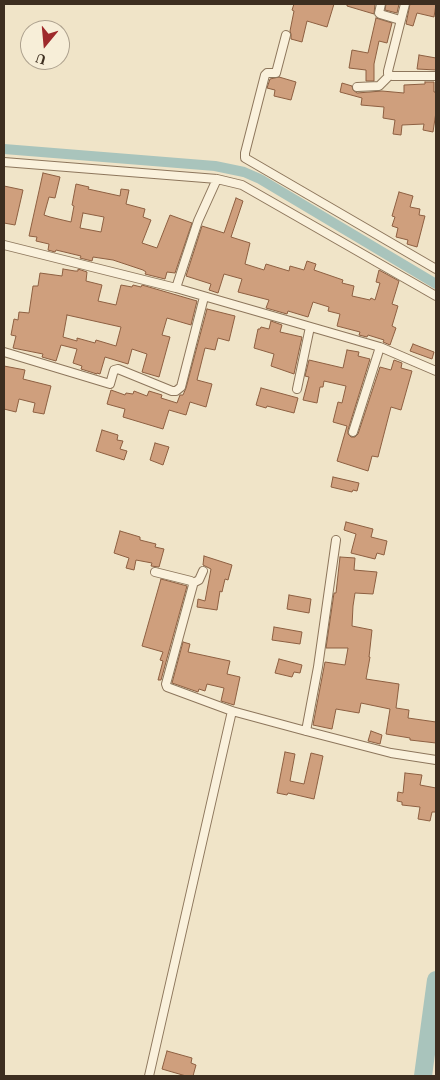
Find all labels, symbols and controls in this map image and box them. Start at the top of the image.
north arrow [20,20,70,70]
text: U [34,50,48,68]

